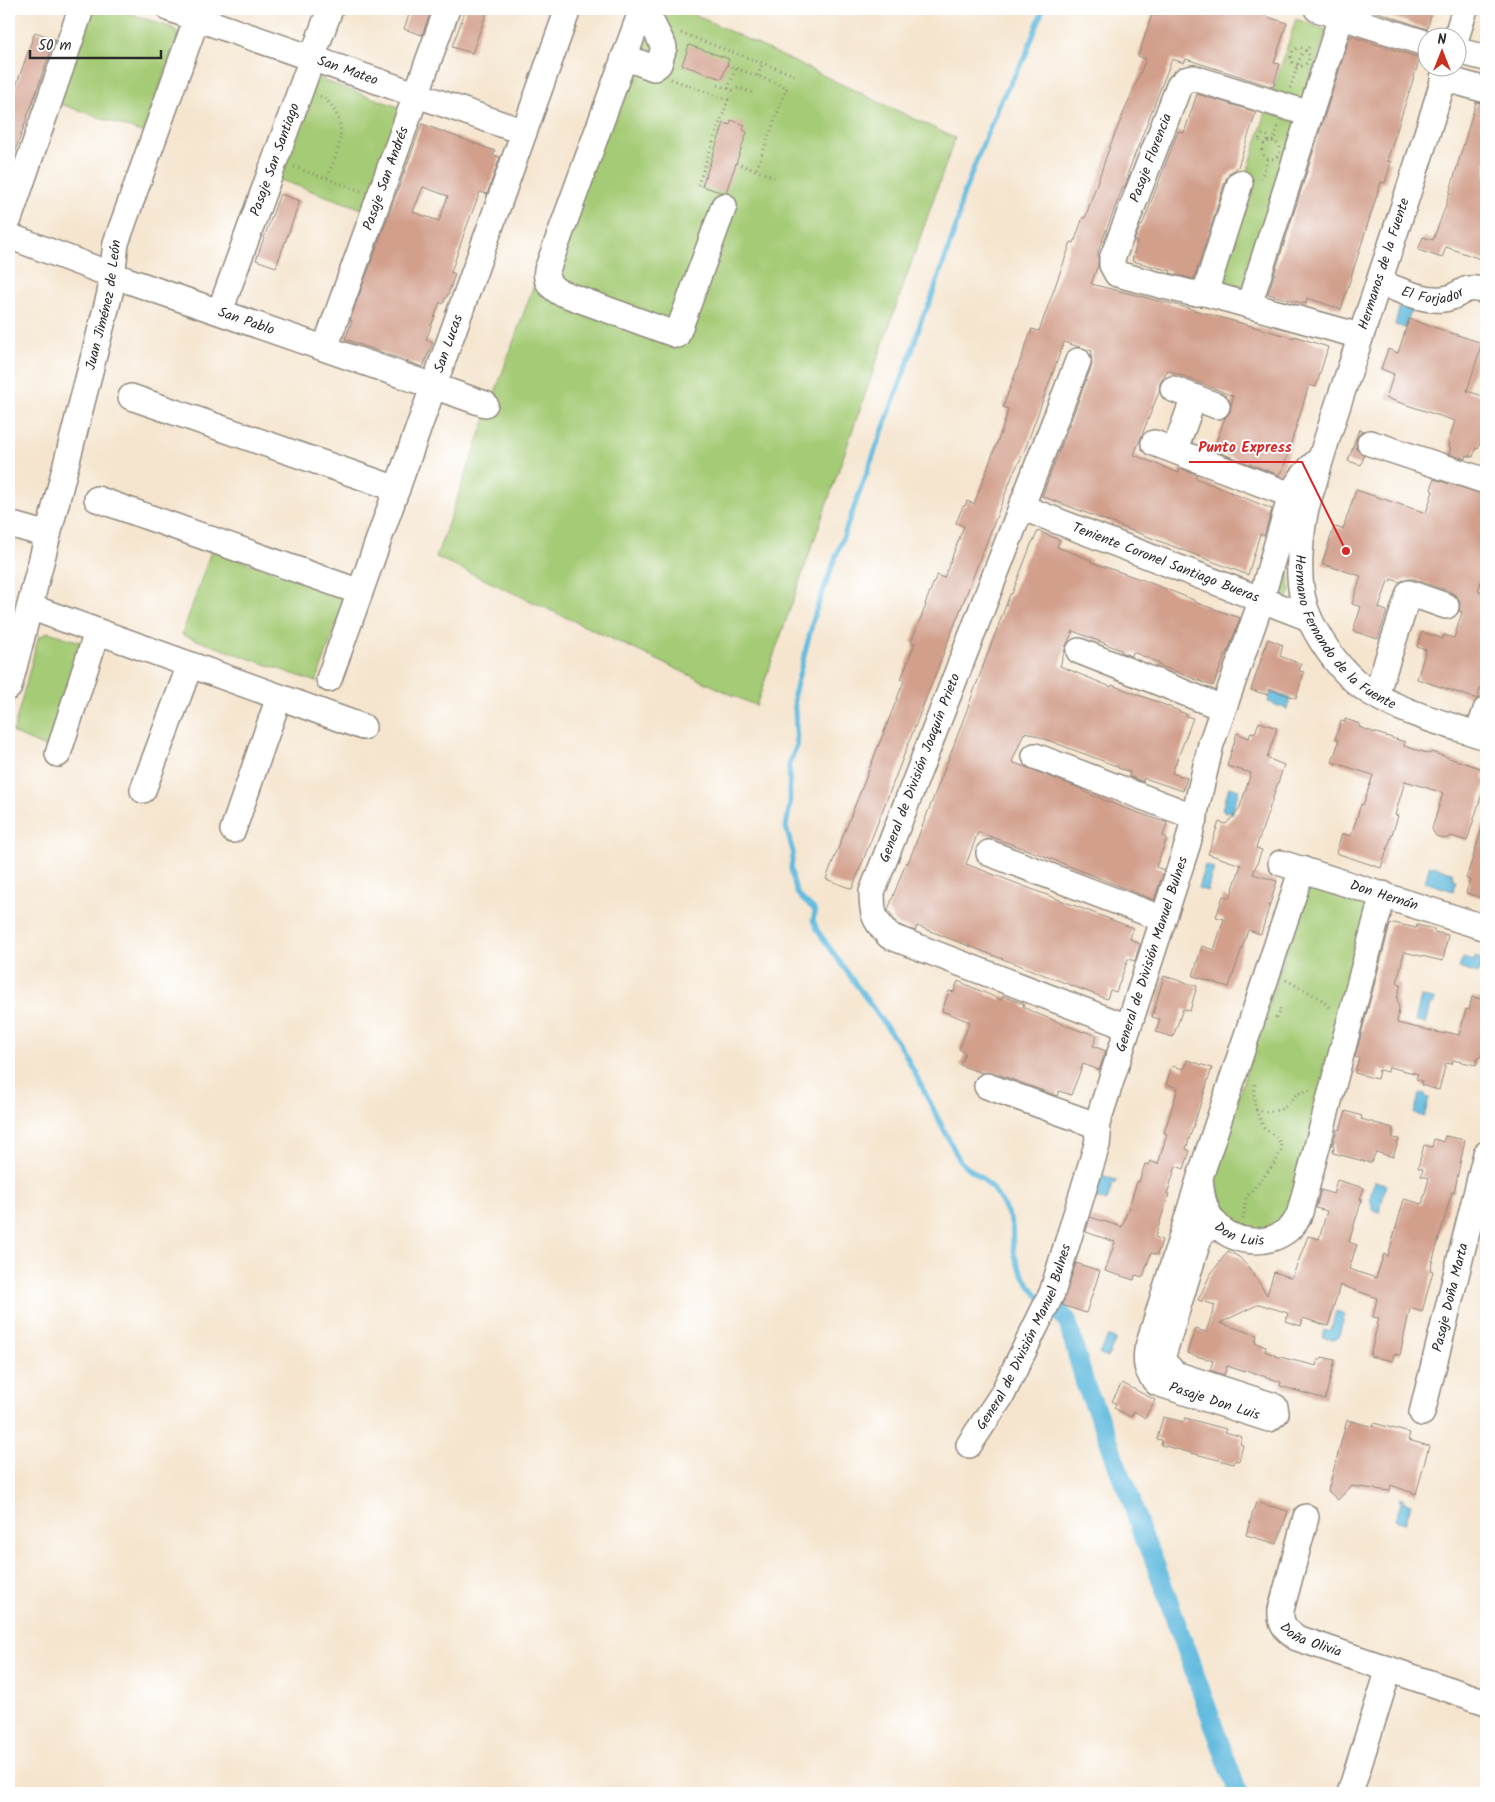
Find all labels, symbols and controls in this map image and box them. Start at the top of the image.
scale bar [30,28,161,60]
north arrow [1418,28,1468,78]
text: N [1438,29,1447,51]
text: 50 m [38,34,72,58]
street label: San Mateo [314,50,381,91]
street label: Pasaje San Santiago [244,100,306,219]
street label: Pasaje Florencia [1124,110,1178,206]
street label: Pasaje San Andrés [357,124,415,234]
street label: Hermanos de la Fuente [1352,195,1416,333]
street label: Juan Jiménez de León [80,239,127,372]
street label: El Forjador [1398,281,1469,310]
street label: San Pablo [215,301,277,341]
street label: San Lucas [428,312,469,376]
callout: Punto Express [1189,432,1302,462]
text: Punto Express [1198,436,1292,460]
street label: Teniente Coronel Santiago Bueras [1069,517,1262,609]
street label: Hermano Fernando de la Fuente [1289,554,1400,716]
street label: General de División Joaquín Prieto [874,670,966,866]
street label: General de División Manuel Bulnes [1110,854,1194,1055]
street label: Don Hernán [1347,875,1421,917]
street label: Don Luis [1209,1217,1265,1252]
street label: General de División Manuel Bulnes [971,1241,1077,1434]
street label: Pasaje Doña Marta [1426,1241,1475,1354]
street label: Pasaje Don Luis [1166,1377,1263,1426]
street label: Doña Olivia [1274,1618,1344,1663]

